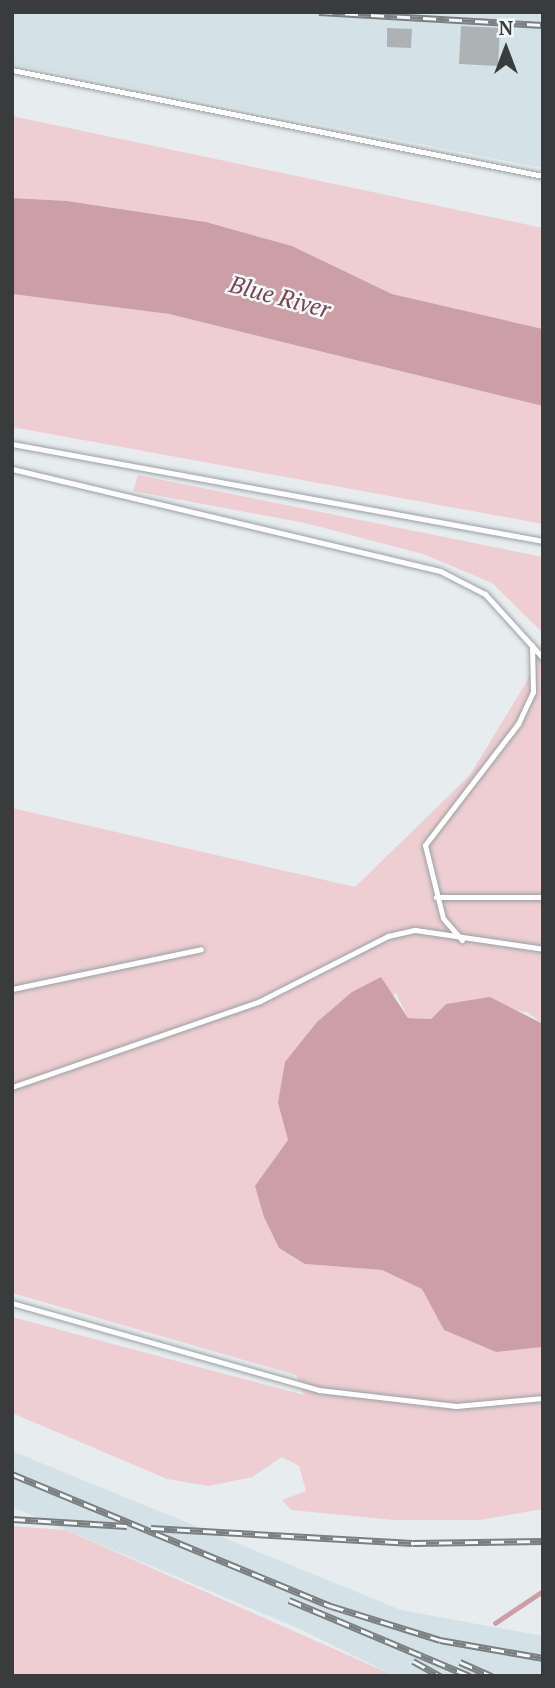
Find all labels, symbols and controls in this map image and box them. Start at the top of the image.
north arrow [471,14,541,84]
text: N [499,15,513,40]
water label: Blue River [226,270,334,324]

